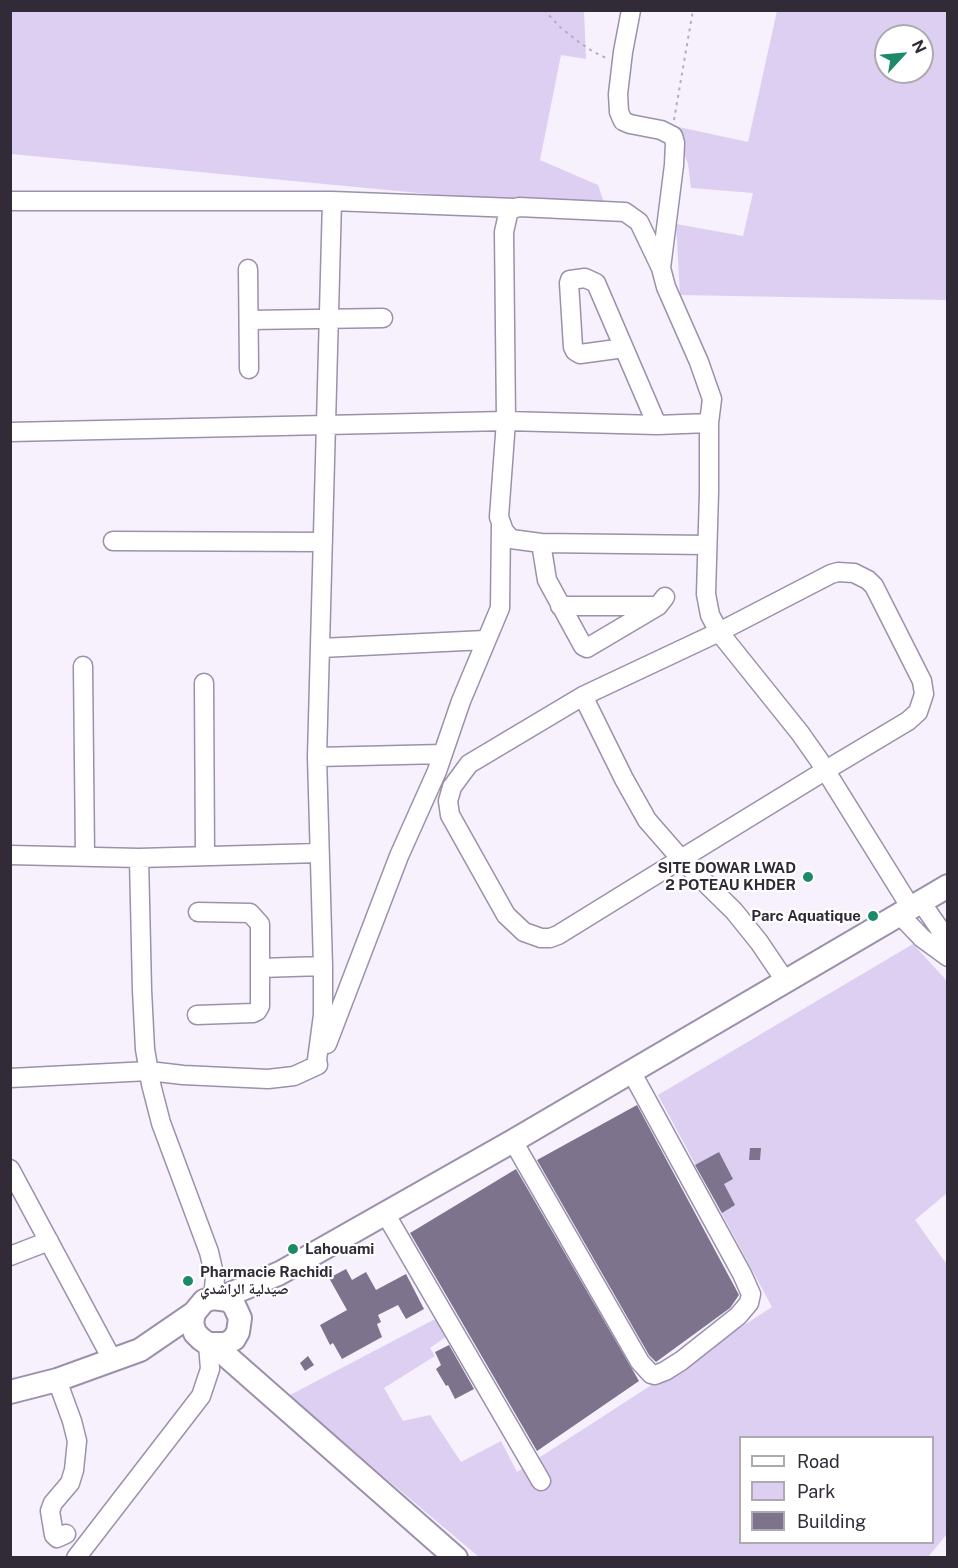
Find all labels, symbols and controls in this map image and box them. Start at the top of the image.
north arrow [874,24,934,84]
text: N [908,37,930,57]
place label: SITE DOWAR LWAD 2 POTEAU KHDER [657,859,796,894]
marker: SITE DOWAR LWAD 2 POTEAU KHDER [801,870,815,884]
place label: Parc Aquatique [751,907,861,925]
marker: Parc Aquatique [866,909,880,923]
place label: Lahouami [305,1240,374,1258]
marker: Lahouami [286,1242,300,1256]
place label: Pharmacie Rachidi صيدلية الراشدي [200,1263,332,1298]
marker: Pharmacie Rachidi صيدلية الراشدي [181,1274,195,1288]
legend [739,1436,934,1544]
text: Road [797,1451,840,1472]
text: Park [797,1481,835,1502]
text: Building [797,1511,866,1532]

